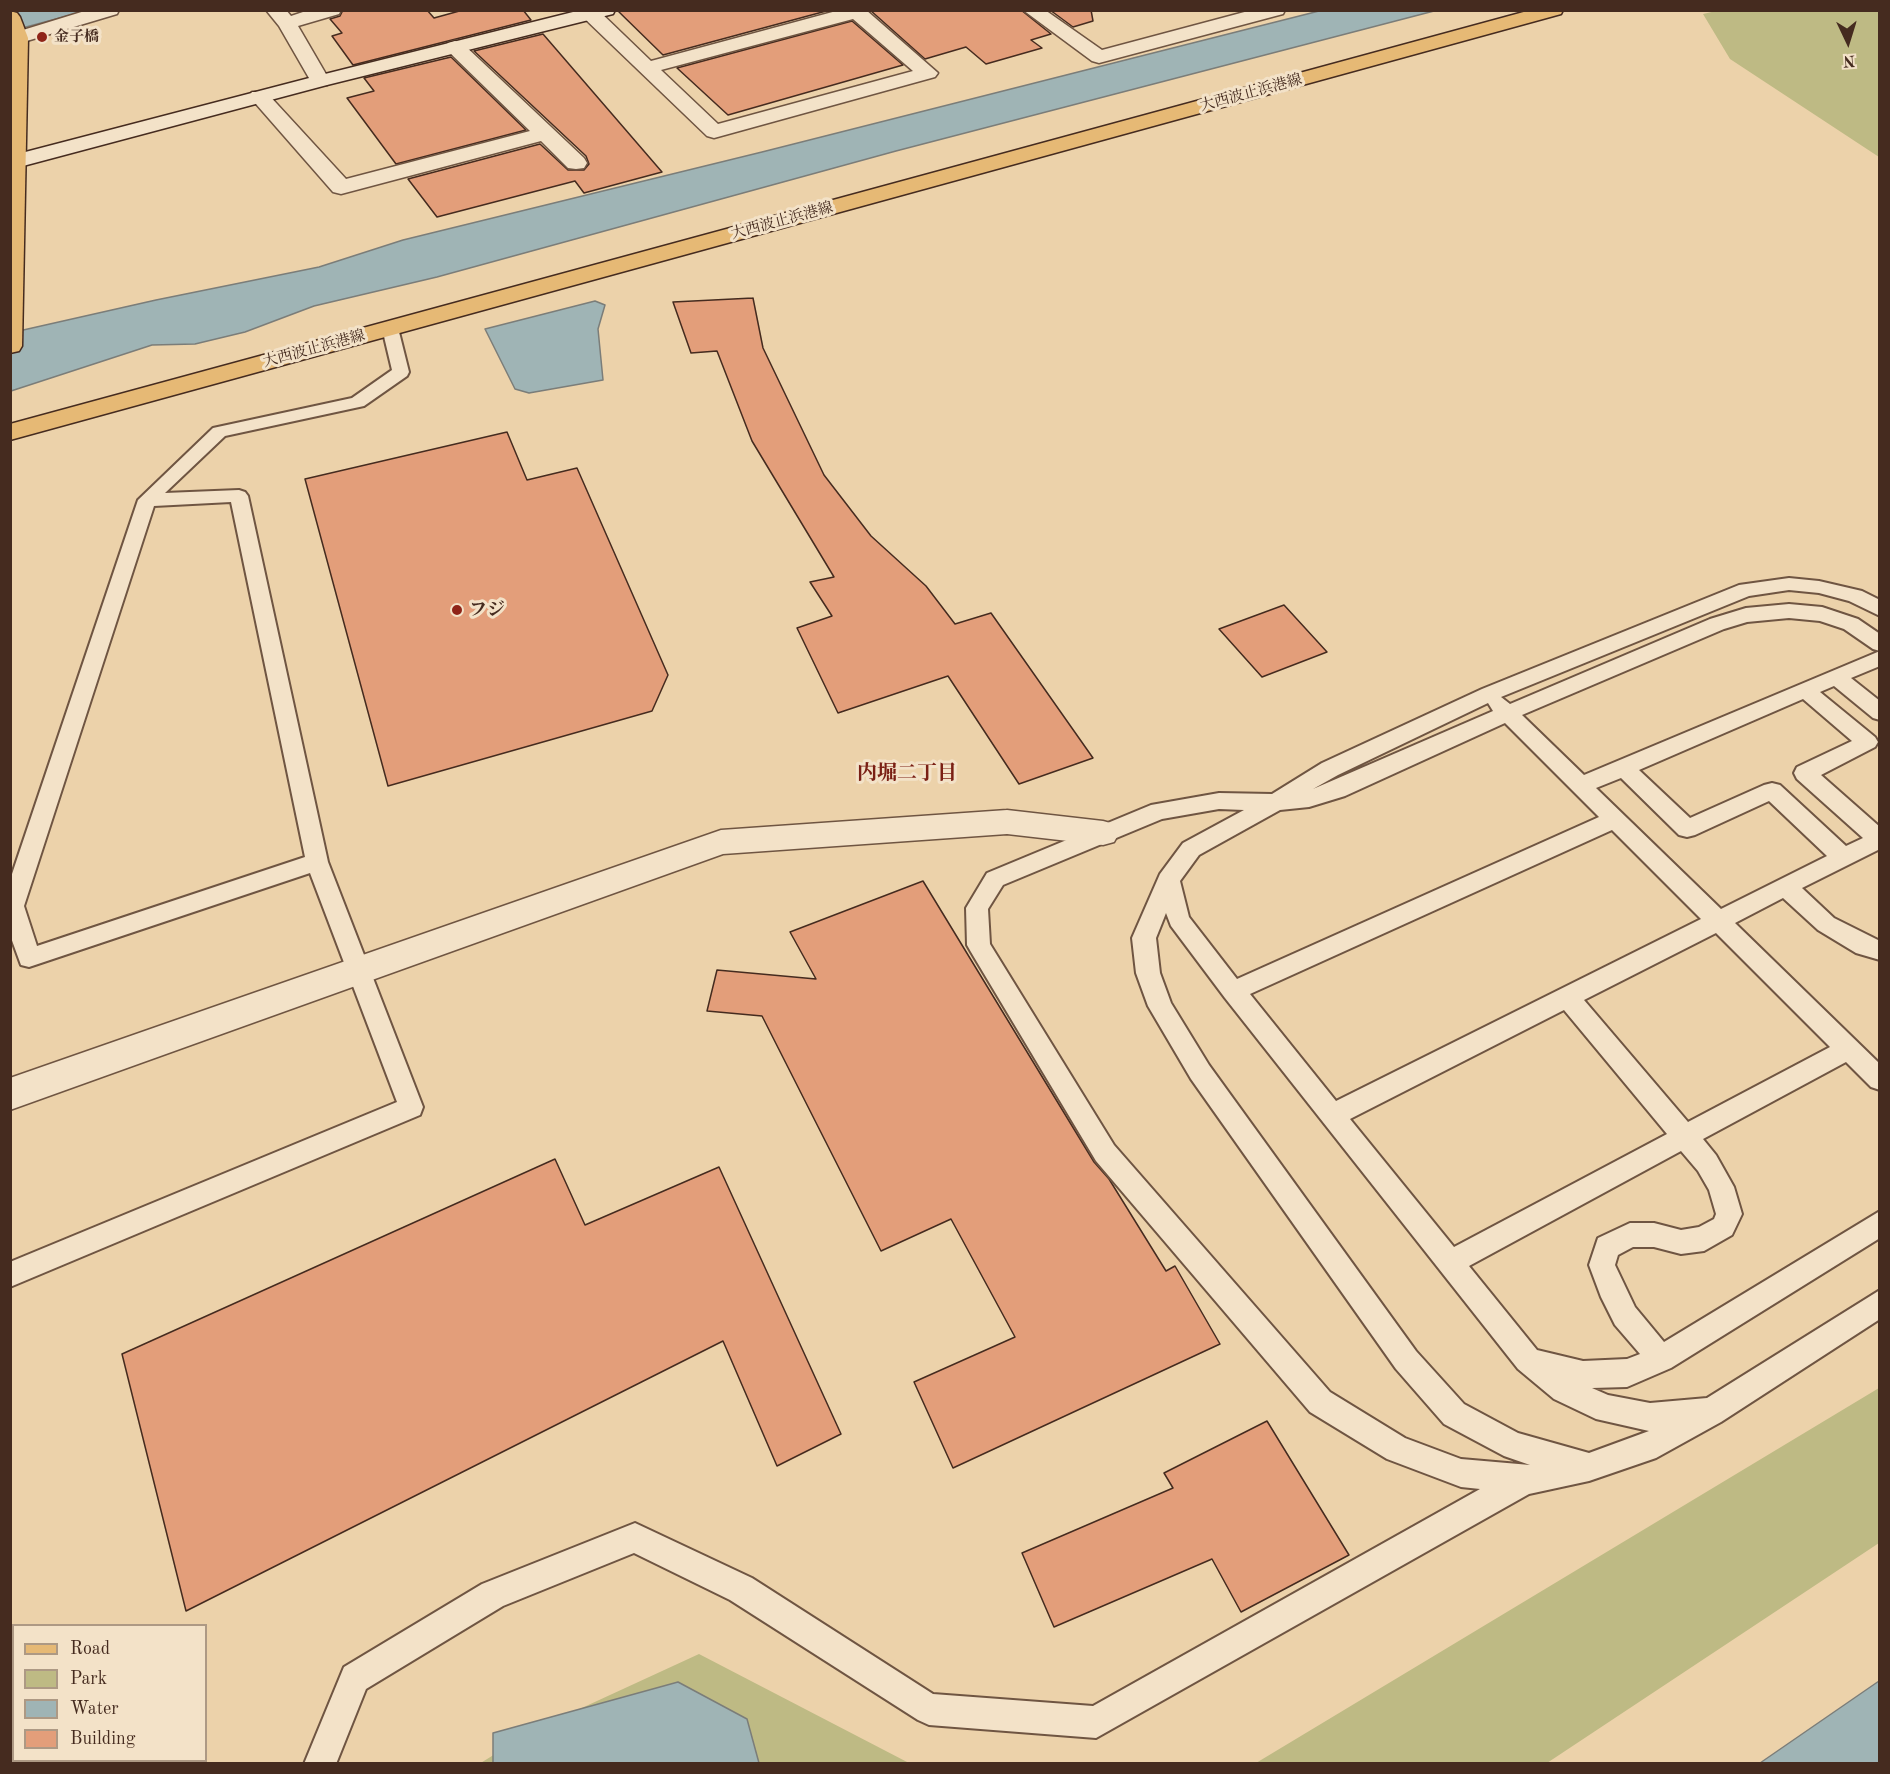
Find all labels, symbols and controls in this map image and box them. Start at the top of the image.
north arrow [1818,12,1878,72]
place label: 金子橋 [54,28,99,46]
marker: 金子橋 [35,30,49,44]
text: N [1843,52,1856,68]
street label: 大西波止浜港線 [1198,71,1304,115]
street label: 大西波止浜港線 [729,199,835,243]
street label: 大西波止浜港線 [261,327,367,371]
place label: フジ [469,599,505,621]
marker: フジ [450,603,464,617]
district label: 内堀二丁目 [857,762,957,786]
legend [12,1624,207,1762]
text: Road [70,1640,110,1658]
text: Park [70,1670,107,1688]
text: Water [70,1700,119,1718]
text: Building [70,1730,135,1748]

